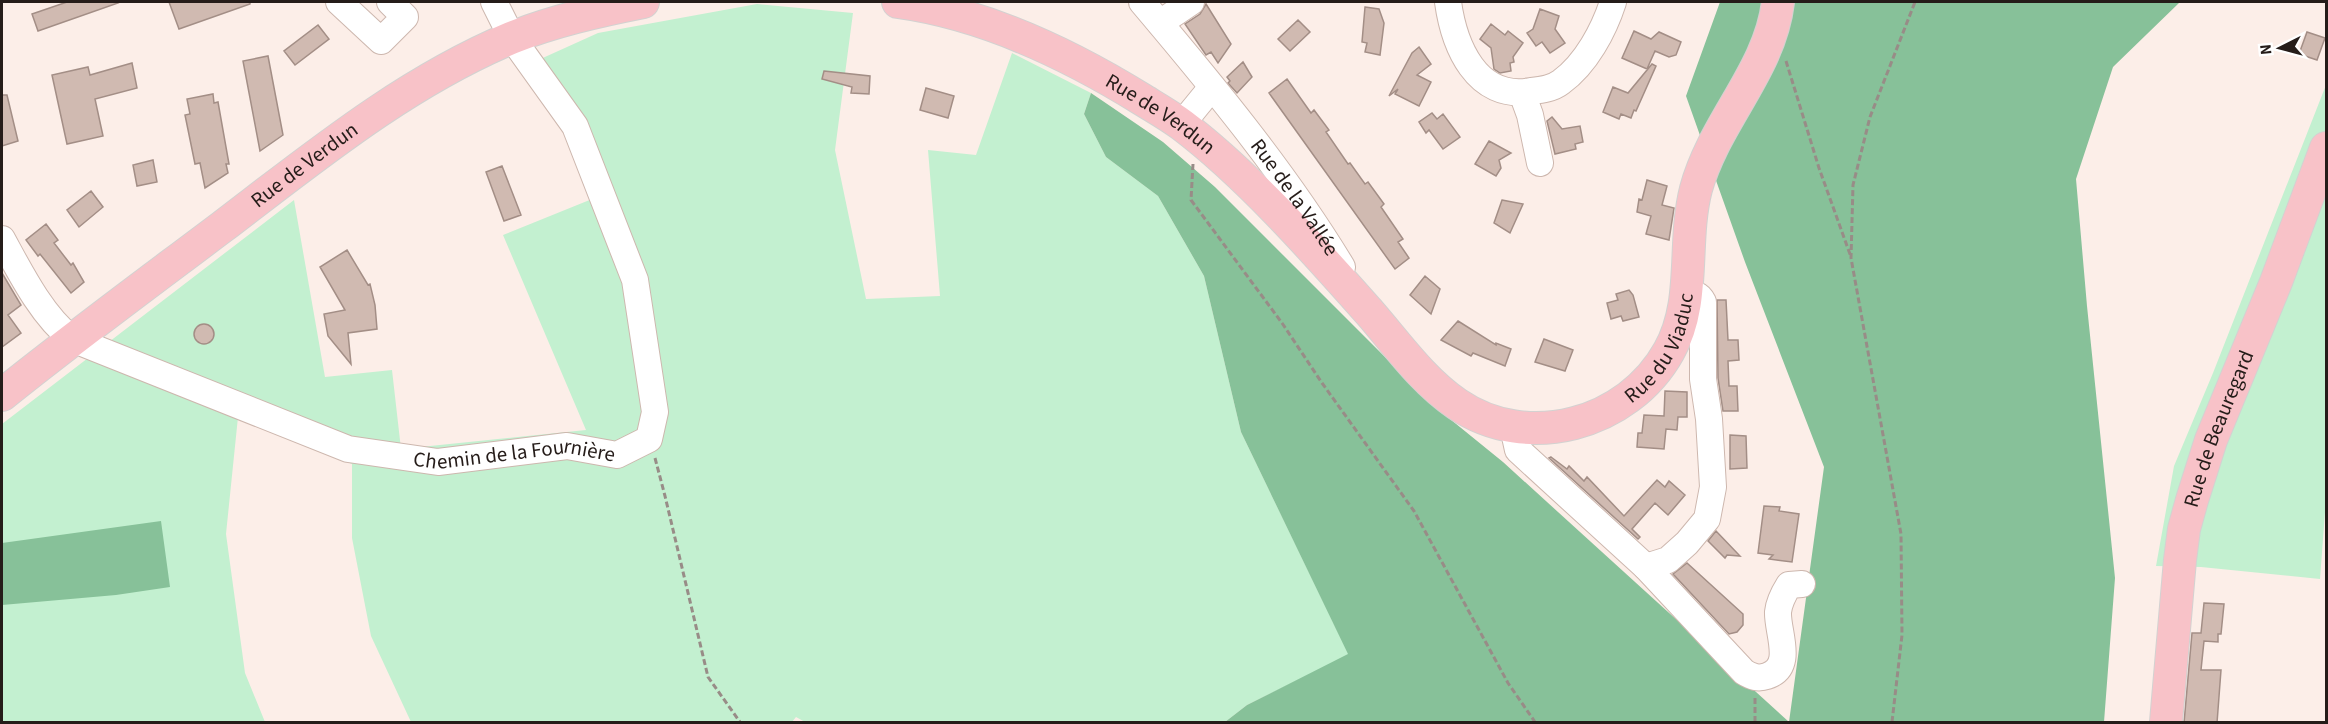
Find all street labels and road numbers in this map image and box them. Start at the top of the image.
street label: Rue de Verdun [1100,66,1222,161]
street label: Rue de Verdun [244,115,364,215]
street label: Rue de la Vallée [1243,132,1346,262]
street label: Rue du Viaduc [1618,291,1701,410]
street label: Rue de Beauregard [2176,346,2261,511]
street label: Chemin de la Fournière [411,431,618,477]

